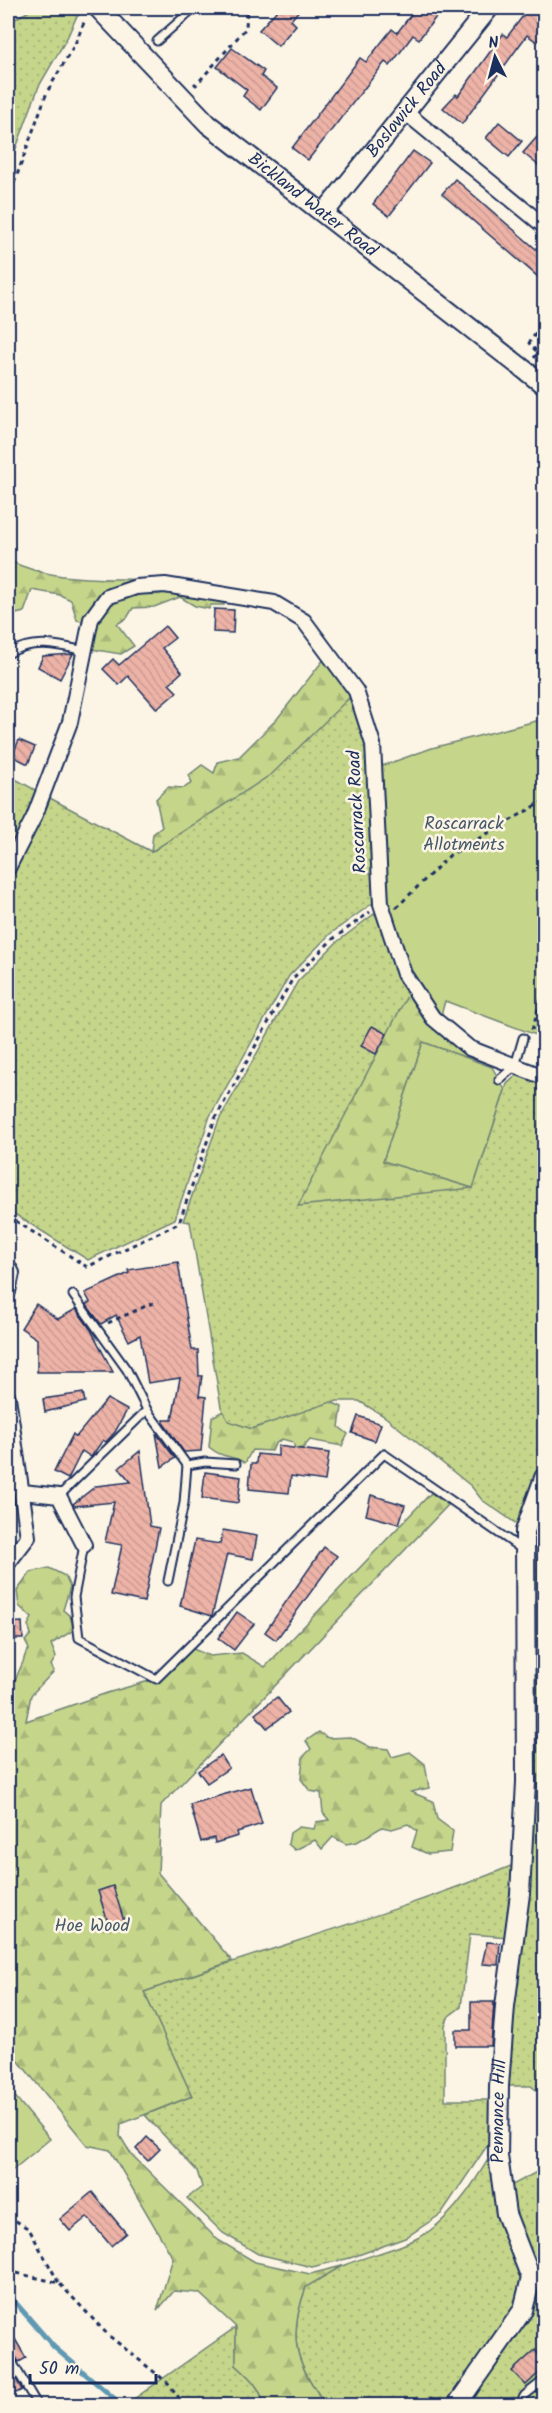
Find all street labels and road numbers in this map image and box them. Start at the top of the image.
street label: Boslowick Road [359,55,455,164]
street label: Bickland Water Road [241,145,384,266]
street label: Roscarrack Road [340,749,376,874]
street label: Pennance Hill [483,2058,515,2165]

